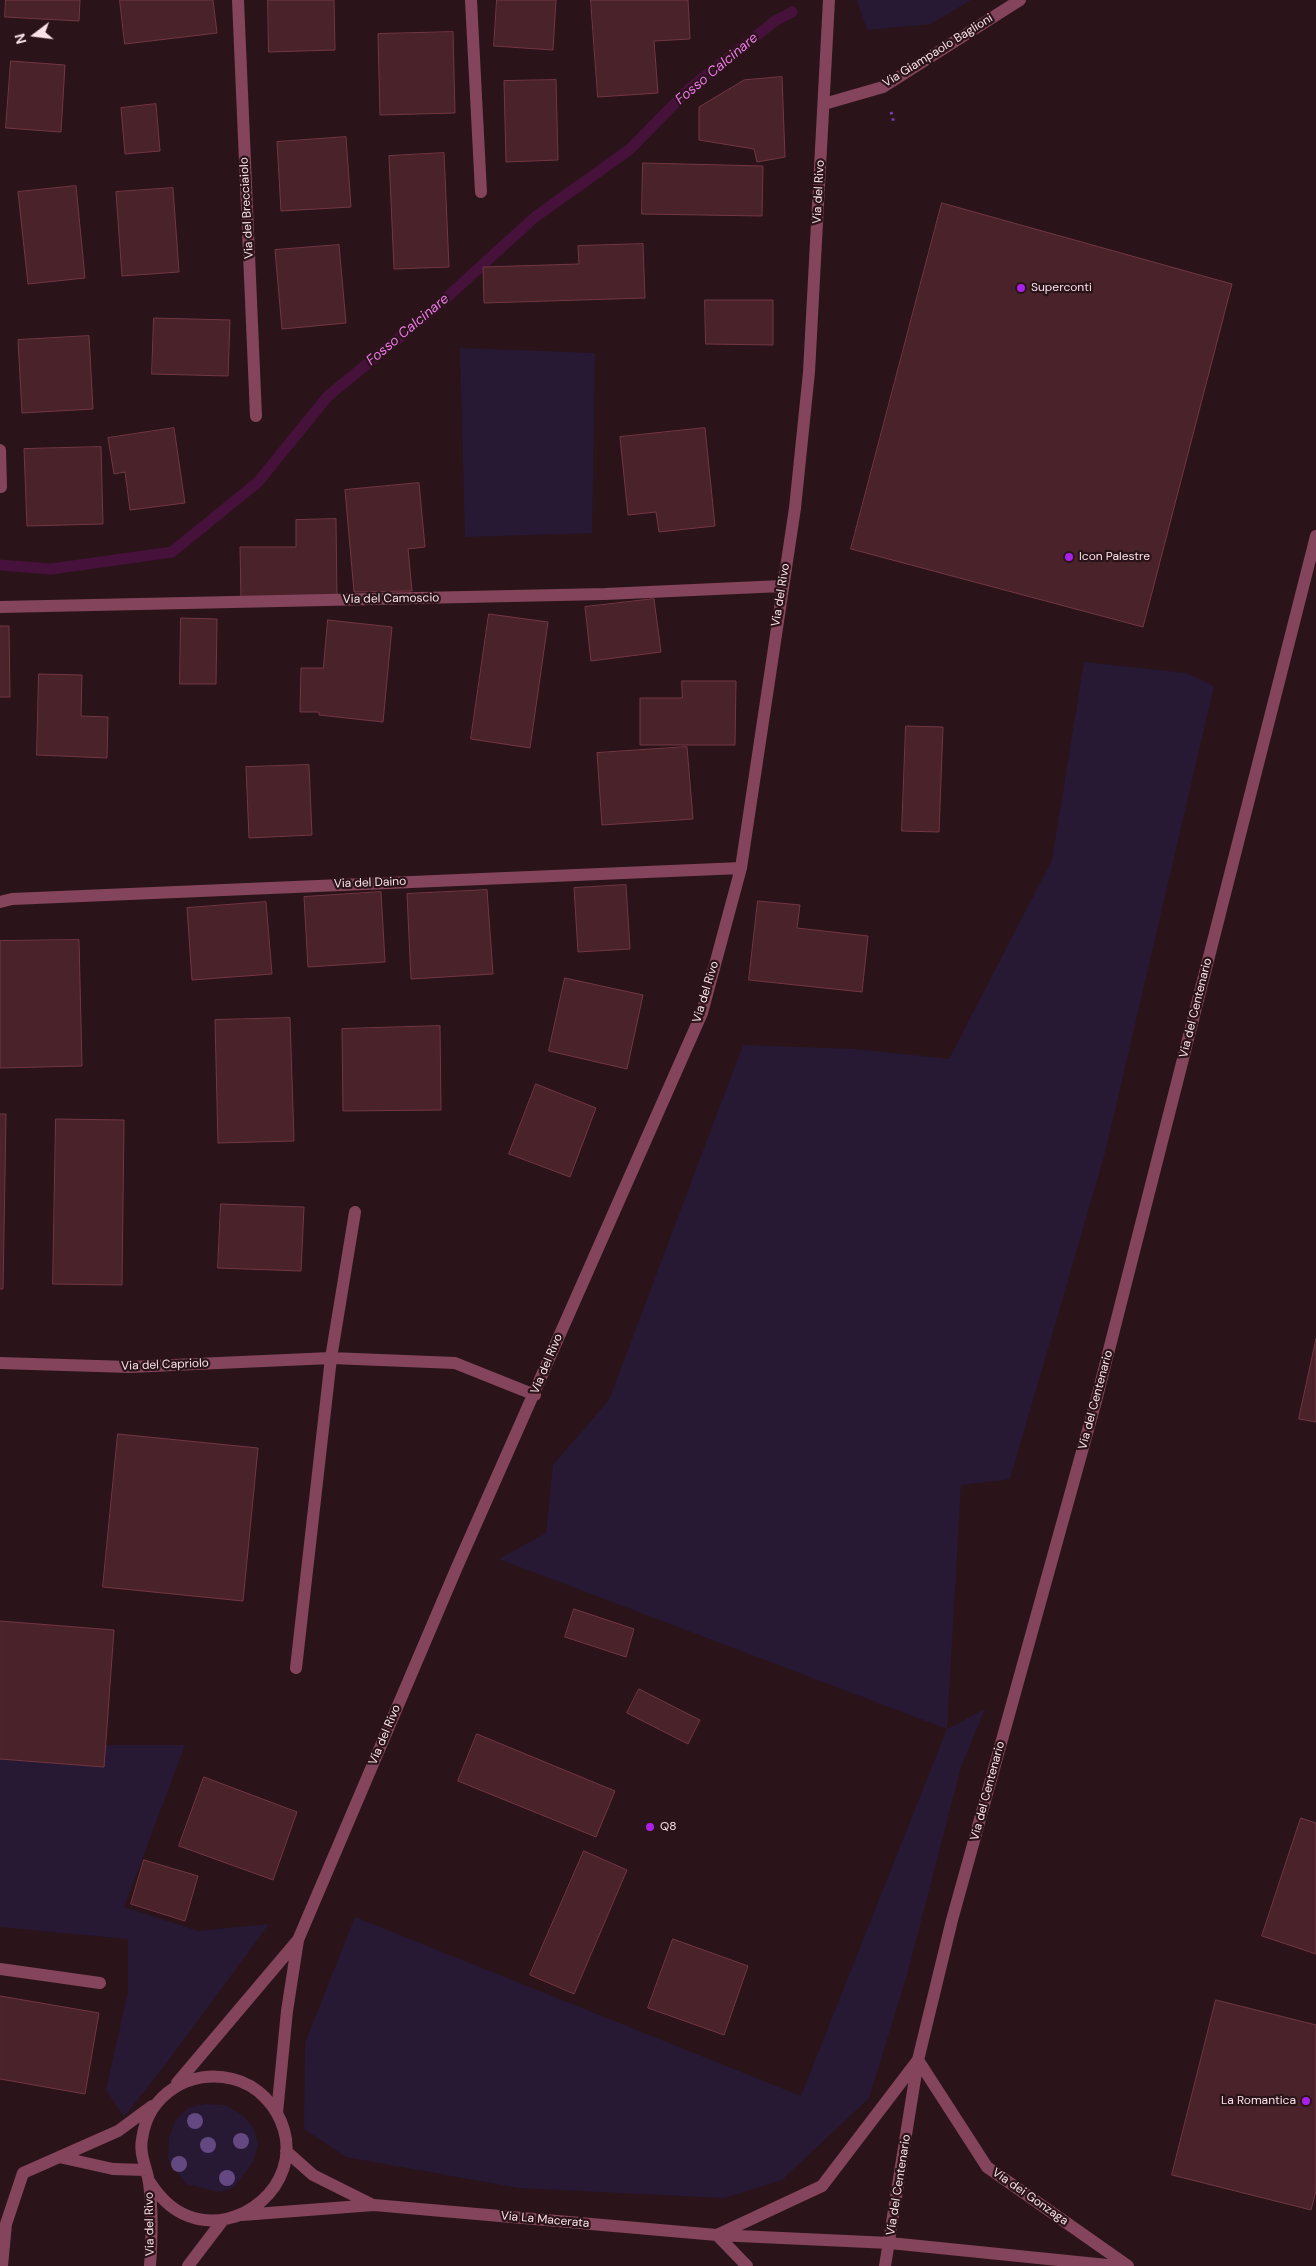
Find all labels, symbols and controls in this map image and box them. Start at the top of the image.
north arrow [10,10,60,60]
street label: Via Giampaolo Baglioni [880,11,996,91]
water label: Fosso Calcinare [672,30,762,108]
text: N [10,32,31,46]
street label: Via del Brecciaiolo [237,157,257,259]
street label: Via del Rivo [810,160,828,224]
place label: Superconti [1031,281,1092,295]
marker: Superconti [1015,282,1027,294]
water label: Fosso Calcinare [363,291,453,369]
place label: Icon Palestre [1079,550,1150,564]
marker: Icon Palestre [1063,551,1075,563]
street label: Via del Rivo [769,562,793,628]
street label: Via del Camoscio [343,591,439,607]
street label: Via del Daino [334,875,406,891]
street label: Via del Centenario [1177,957,1215,1059]
street label: Via del Rivo [690,959,722,1025]
street label: Via del Rivo [528,1332,566,1396]
street label: Via del Centenario [1076,1349,1116,1451]
street label: Via del Capriolo [121,1356,209,1374]
street label: Via del Rivo [366,1703,404,1767]
street label: Via del Centenario [968,1740,1008,1842]
place label: Q8 [660,1820,677,1834]
marker: Q8 [644,1821,656,1833]
place label: La Romantica [1221,2094,1296,2108]
marker: La Romantica [1300,2095,1312,2107]
street label: Via del Centenario [884,2133,914,2237]
street label: Via dei Gonzaga [989,2165,1071,2229]
street label: Via del Rivo [142,2192,158,2256]
street label: Via La Macerata [500,2209,590,2231]

